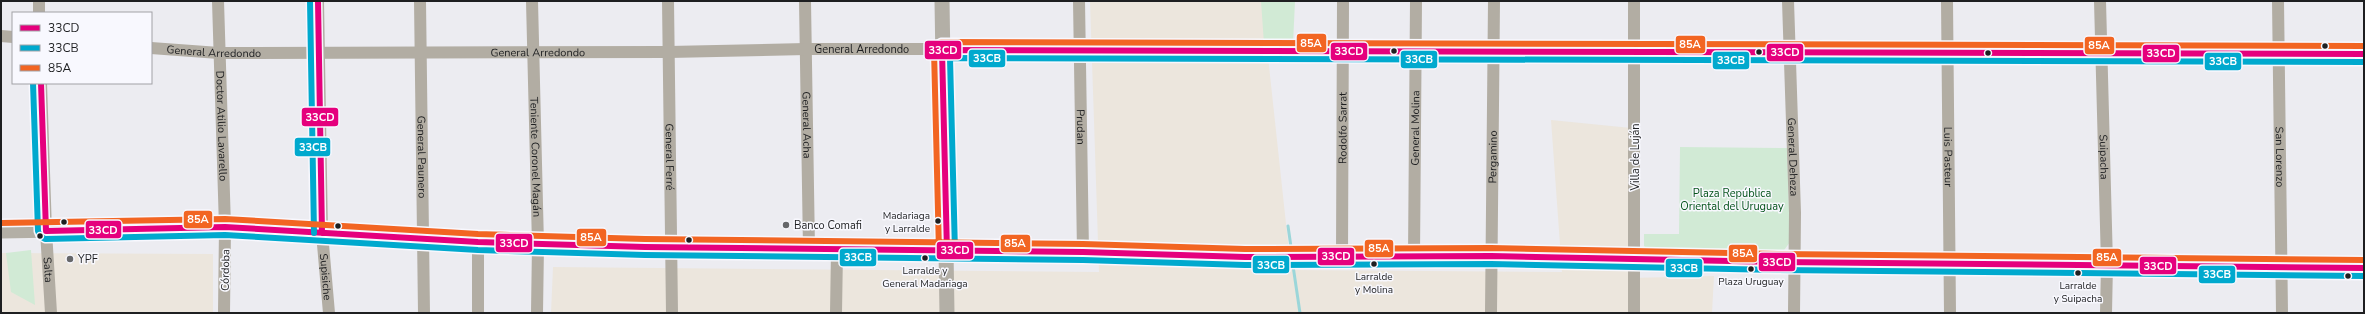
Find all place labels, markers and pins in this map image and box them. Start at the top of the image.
unlabelled marker [2320,41,2330,51]
unlabelled marker [1389,46,1399,56]
unlabelled marker [1754,47,1764,57]
unlabelled marker [1983,48,1993,58]
place label: Madariaga y Larralde [883,209,930,236]
marker: Madariaga y Larralde [933,216,943,226]
unlabelled marker [59,217,69,227]
place label: Banco Comafi [794,218,862,233]
marker: Banco Comafi [781,220,791,230]
unlabelled marker [333,221,343,231]
unlabelled marker [35,231,45,241]
unlabelled marker [684,235,694,245]
place label: YPF [77,252,98,267]
marker: Larralde y General Madariaga [920,253,930,263]
marker: YPF [65,254,75,264]
marker: Larralde y Molina [1369,259,1379,269]
place label: Larralde y General Madariaga [882,264,968,291]
marker: Plaza Uruguay [1746,264,1756,274]
marker: Larralde y Suipacha [2073,268,2083,278]
place label: Larralde y Molina [1355,270,1393,297]
unlabelled marker [2343,271,2353,281]
place label: Plaza Uruguay [1718,275,1785,289]
place label: Larralde y Suipacha [2054,279,2102,306]

